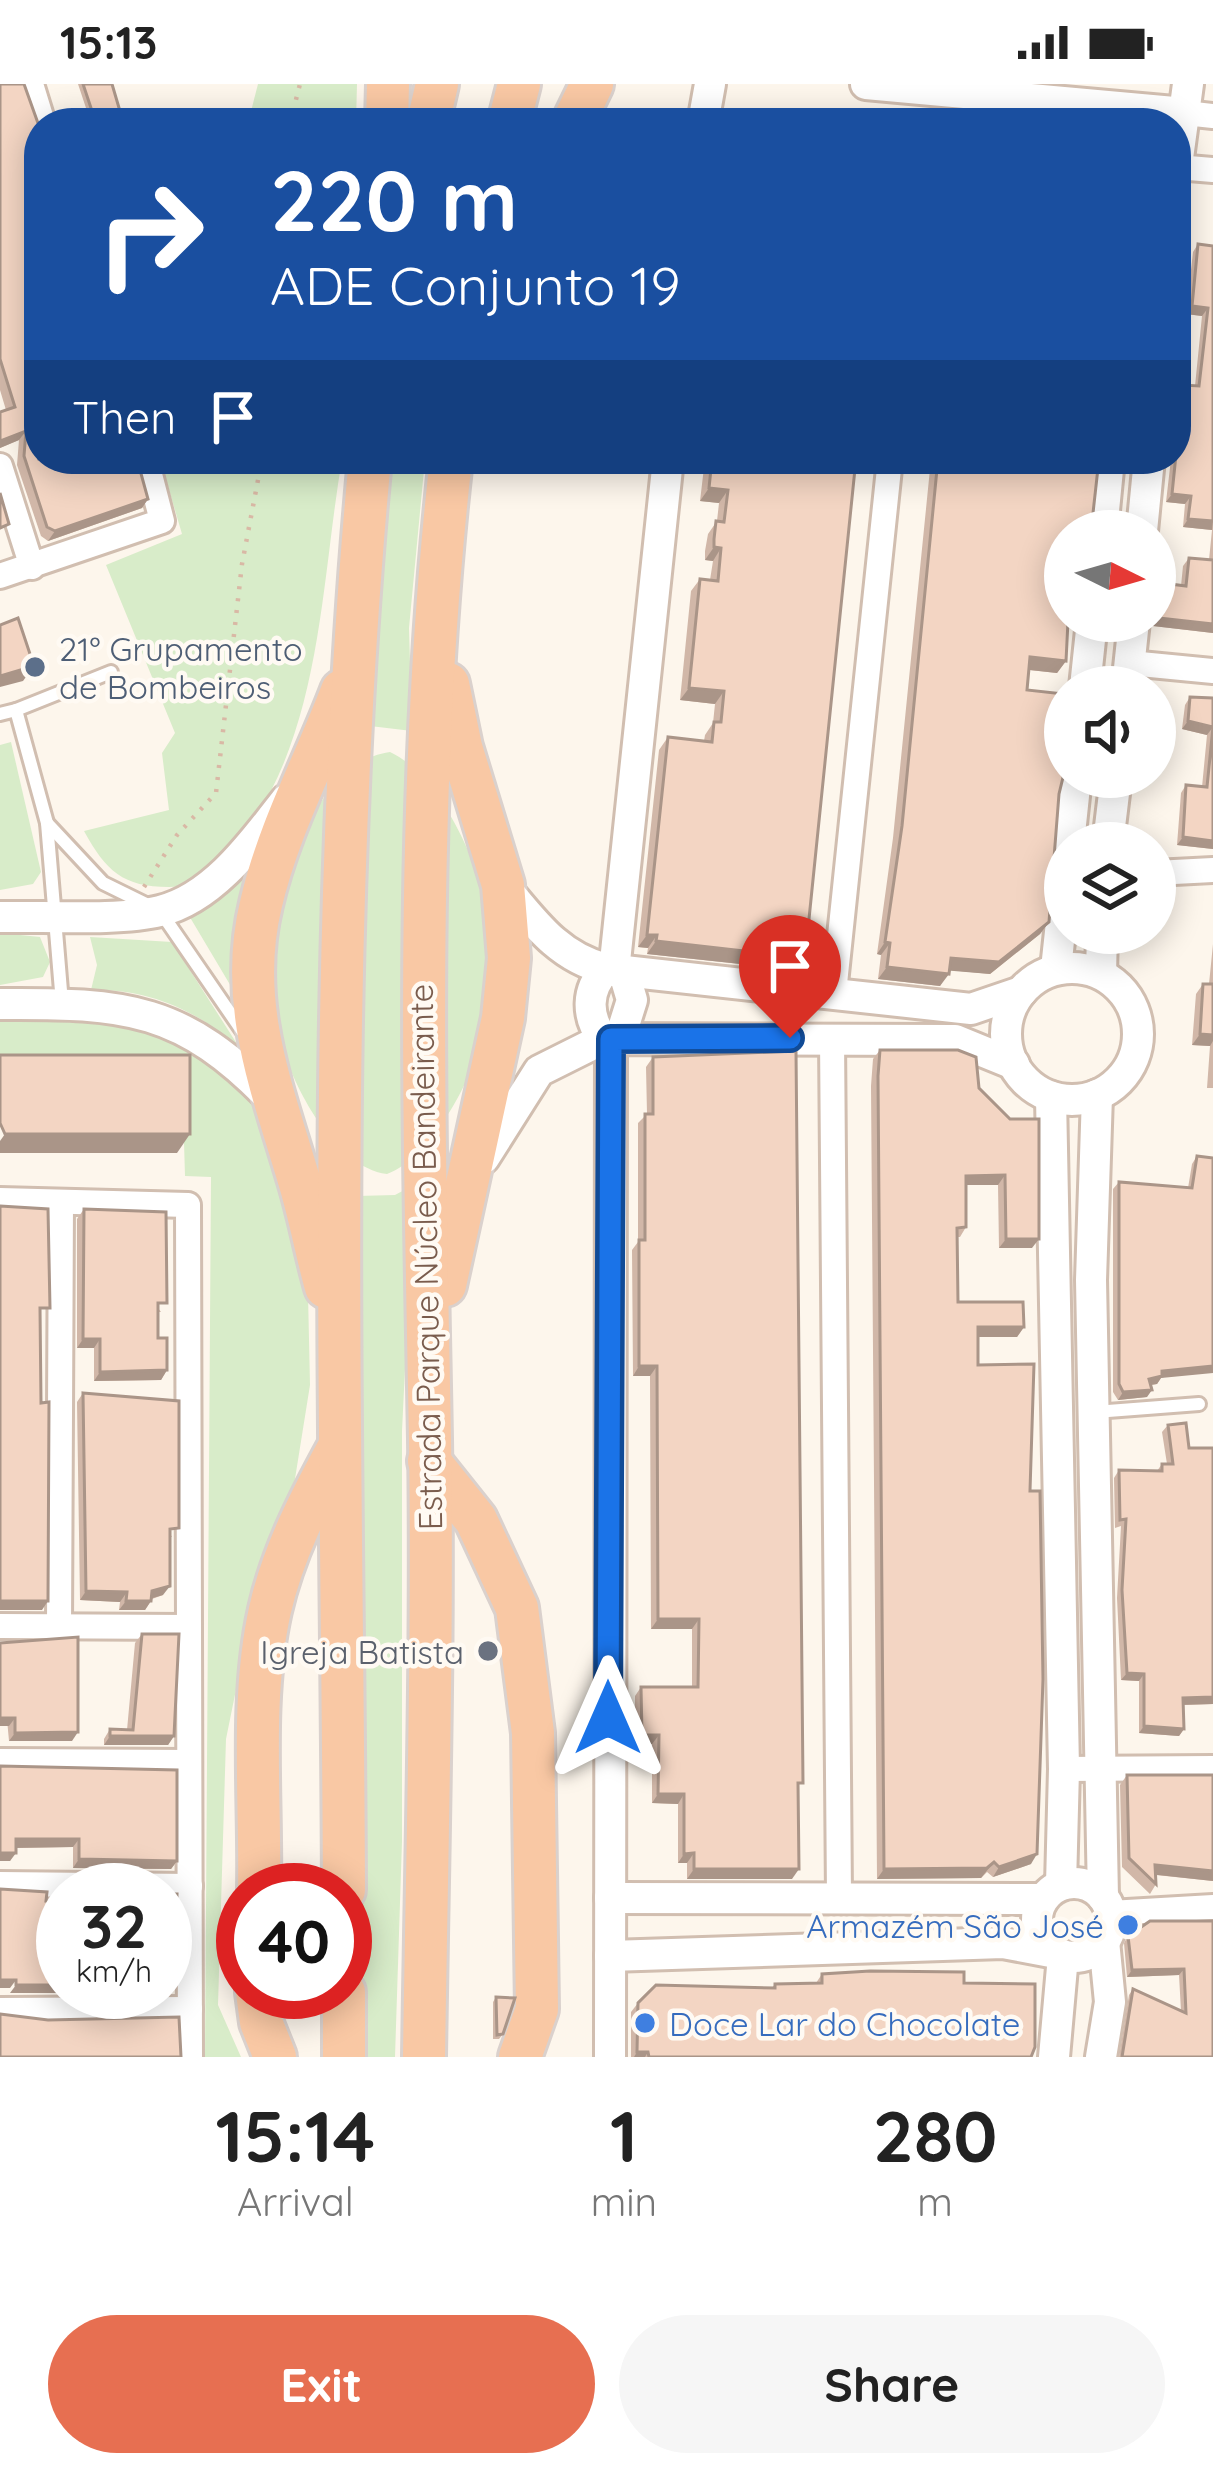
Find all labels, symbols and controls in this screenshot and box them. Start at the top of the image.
text: 15:13 [60,14,157,70]
text: 220 m [270,147,518,252]
icon: right [72,156,228,312]
text: ADE Conjunto 19 [270,251,680,319]
icon: arrive [200,384,266,450]
text: Then [72,389,176,445]
north arrow [1044,510,1176,642]
map controls [1044,510,1176,954]
place label: 21° Grupamento de Bombeiros [59,628,303,707]
marker: 21° Grupamento de Bombeiros [22,654,48,680]
button: sound [1044,666,1176,798]
button: layers [1044,822,1176,954]
pin [739,915,841,1038]
icon: arrive [757,933,823,999]
street label: Estrada Parque Núcleo Bandeirante [400,983,450,1531]
place label: Igreja Batista [260,1631,464,1672]
marker: Igreja Batista [475,1638,501,1664]
position arrow [545,1655,671,1781]
speed limit sign: 40 [216,1863,372,2019]
text: 32 [81,1888,147,1963]
place label: Armazém São José [806,1905,1104,1946]
marker: Armazém São José [1115,1912,1141,1938]
text: km/h [76,1952,152,1990]
place label: Doce Lar do Chocolate [669,2003,1020,2044]
marker: Doce Lar do Chocolate [632,2010,658,2036]
text: 15:14 [216,2090,375,2180]
text: 1 [610,2090,638,2180]
text: 280 [873,2090,997,2180]
text: Arrival [237,2177,354,2226]
text: min [591,2177,657,2226]
text: m [917,2177,953,2226]
button: Exit [48,2315,595,2453]
button: Share [619,2315,1165,2453]

